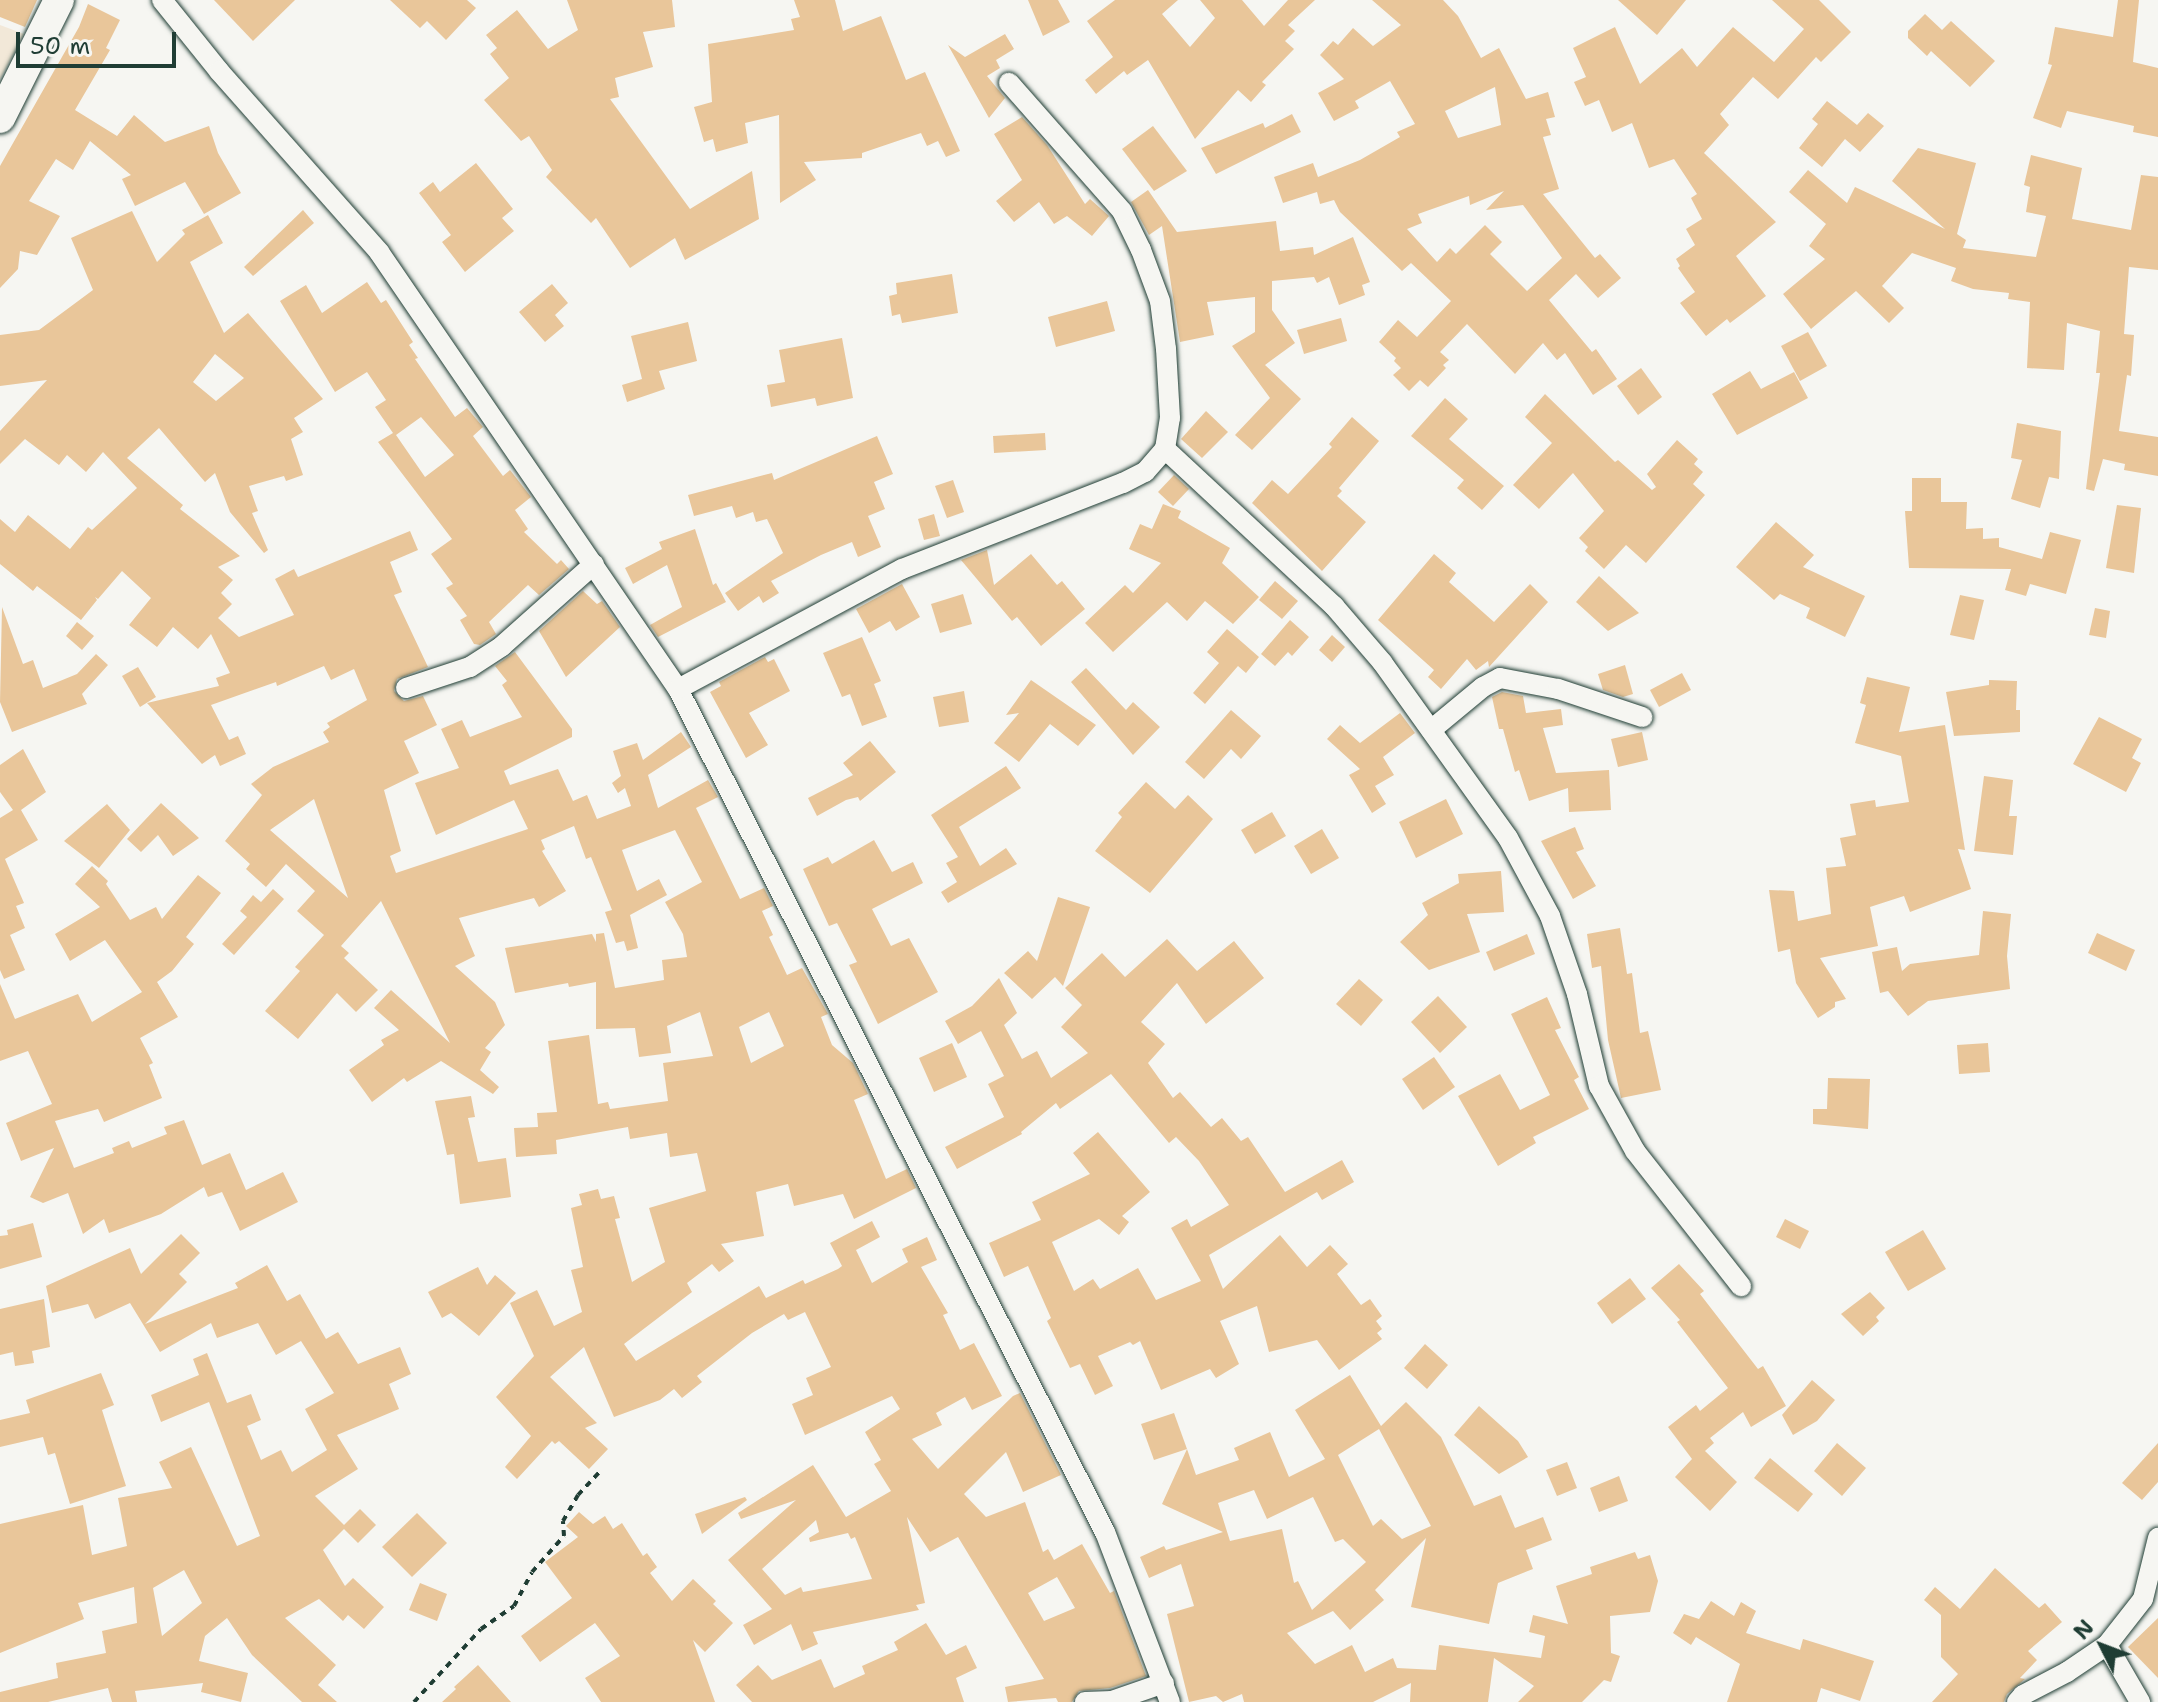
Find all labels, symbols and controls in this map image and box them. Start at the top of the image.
scale bar [20,16,180,66]
text: 50 m [30,30,90,62]
north arrow [2062,1606,2142,1686]
text: N [2067,1613,2100,1646]

